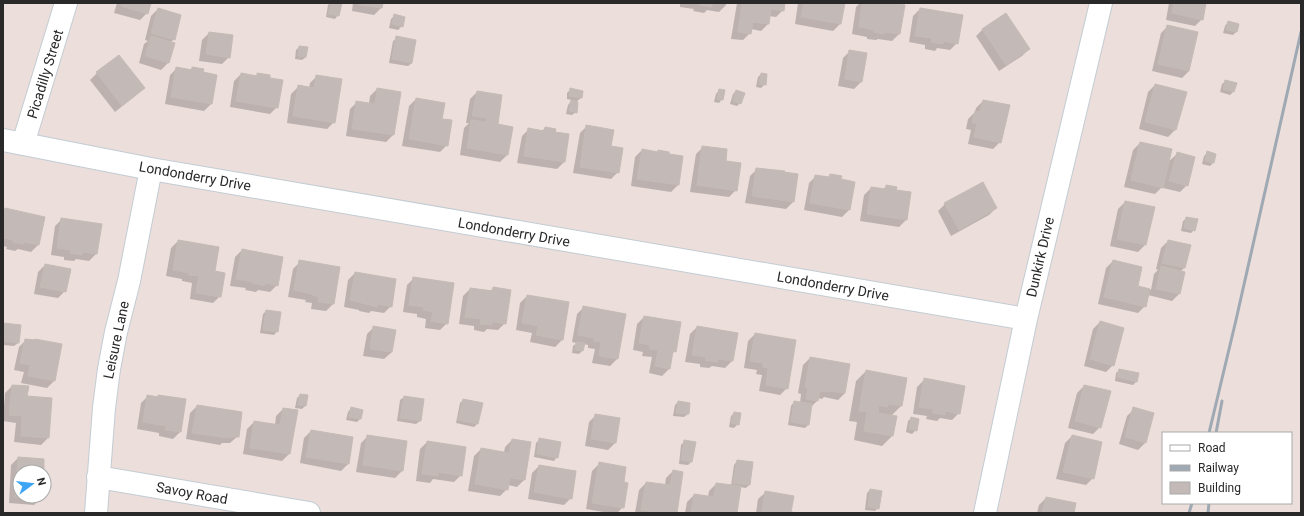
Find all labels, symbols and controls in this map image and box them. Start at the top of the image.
street label: Picadilly Street [24,27,66,120]
street label: Londonderry Drive [138,158,252,194]
street label: Londonderry Drive [457,214,571,250]
street label: Dunkirk Drive [1023,215,1057,299]
street label: Londonderry Drive [776,268,890,304]
street label: Leisure Lane [100,300,132,380]
legend [1162,432,1292,504]
text: Road [1198,441,1226,455]
text: Railway [1198,461,1239,475]
north arrow [12,464,52,504]
text: N [34,476,49,487]
street label: Savoy Road [155,479,229,507]
text: Building [1198,481,1241,495]

